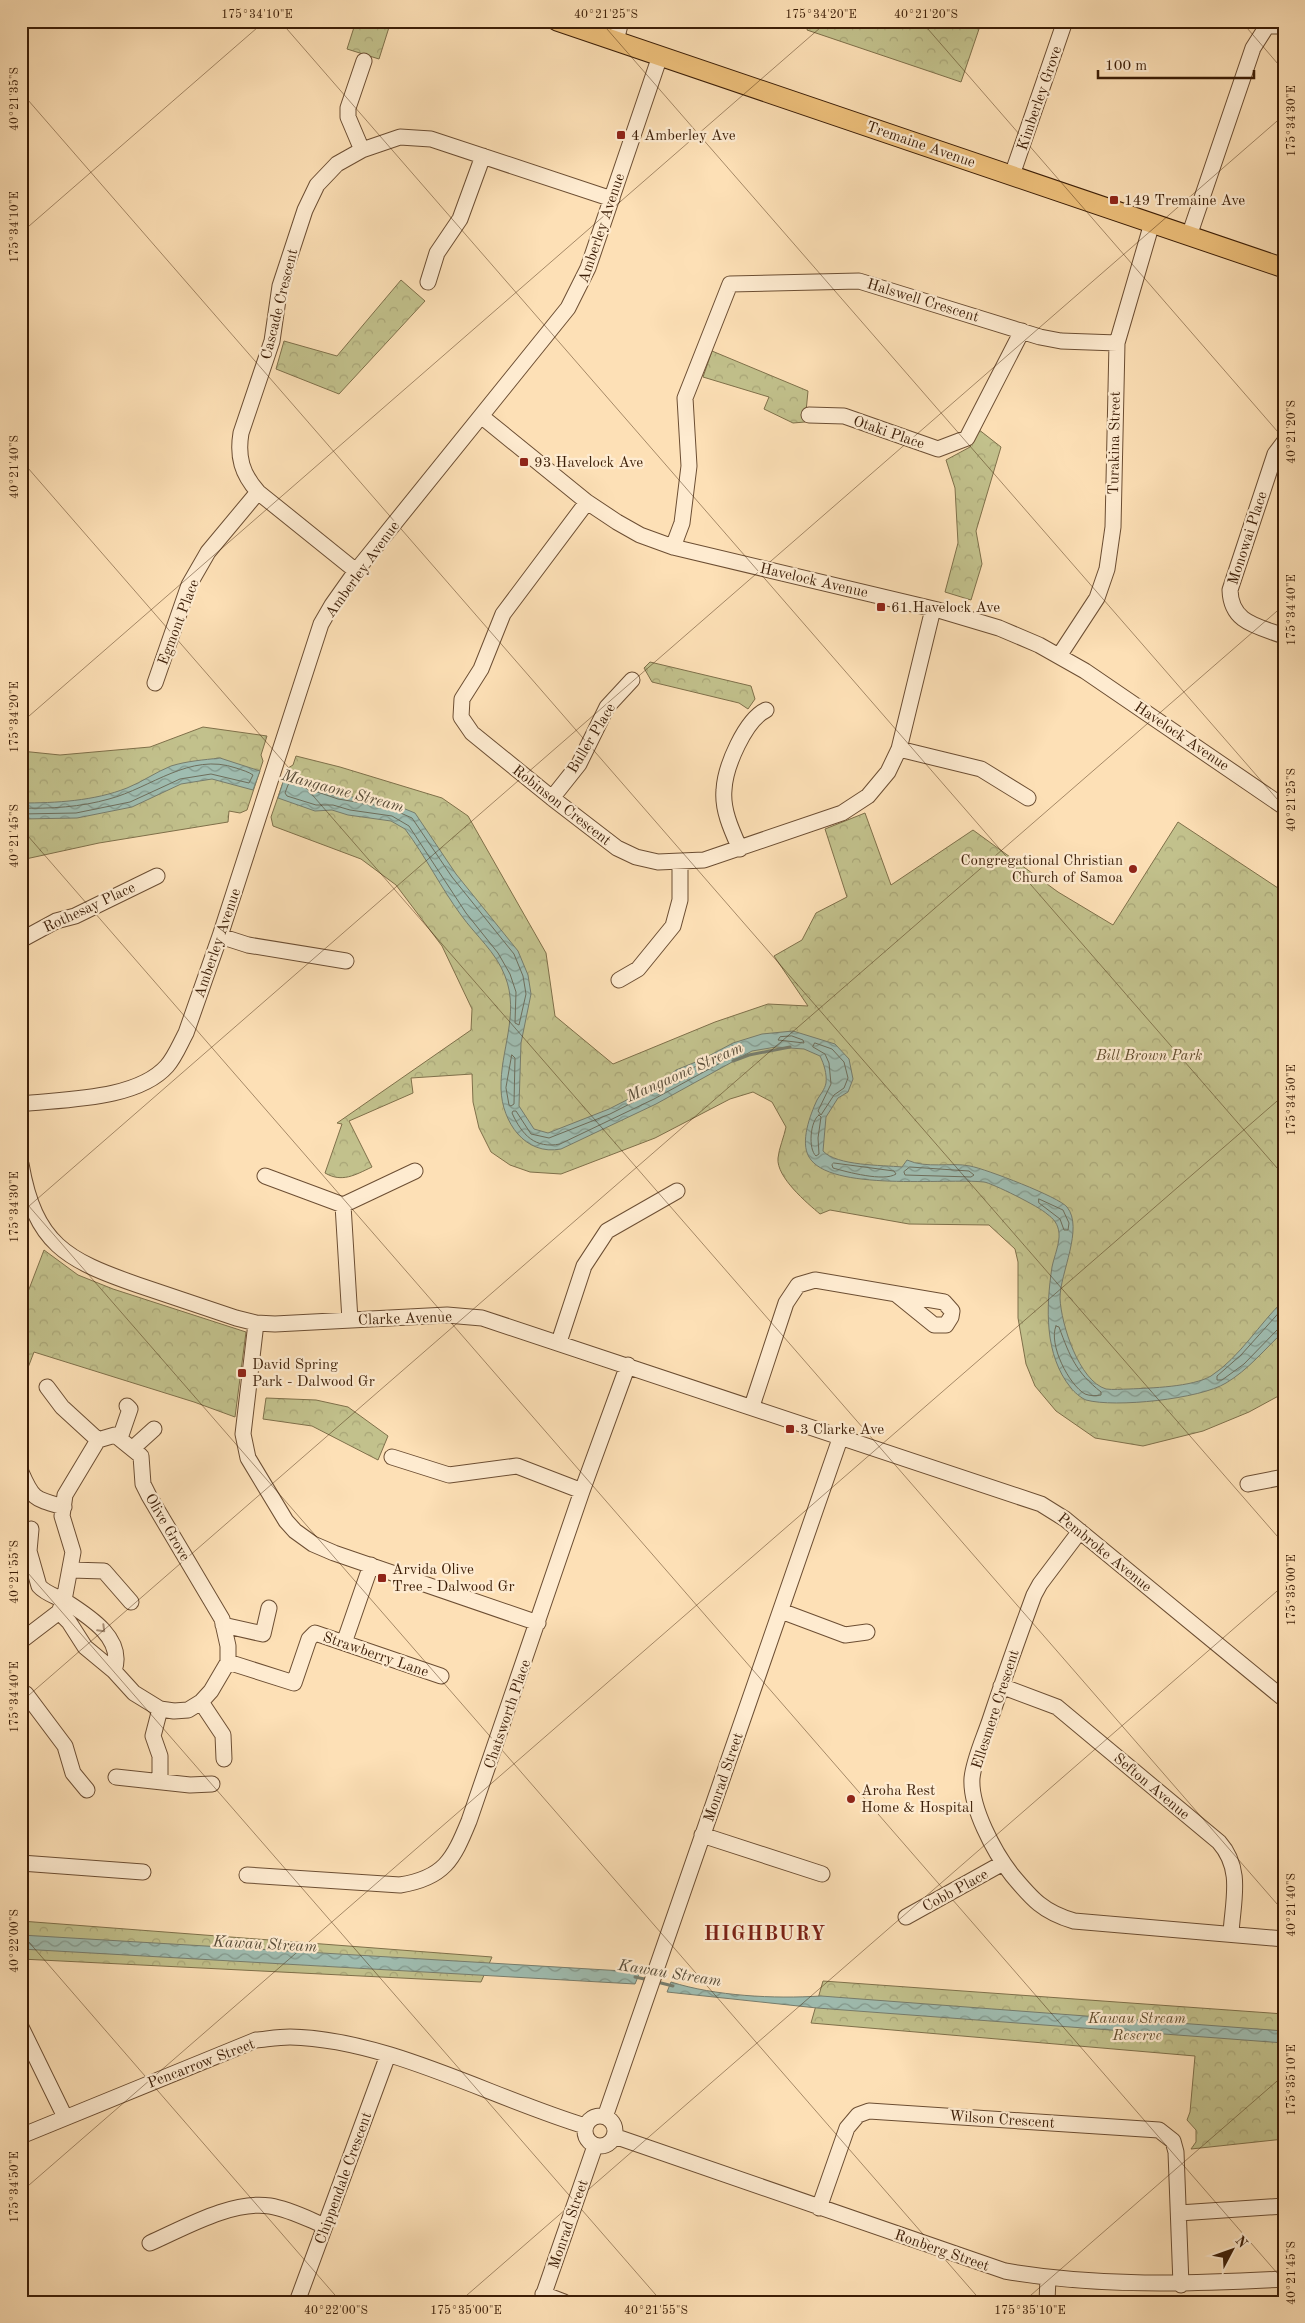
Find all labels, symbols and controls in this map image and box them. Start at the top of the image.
text: 175°34'10"E [221,8,293,21]
text: 40°21'25"S [574,8,638,21]
text: 175°34'20"E [785,8,857,21]
text: 40°21'20"S [894,9,958,21]
street label: Kimberley Grove [1016,44,1065,152]
scale bar [1098,48,1254,80]
text: 100 m [1105,59,1147,74]
text: 40°21'35"S [8,67,21,131]
text: 175°34'30"E [1285,85,1298,157]
street label: Tremaine Avenue [864,120,977,171]
marker: 4 Amberley Ave [615,129,627,141]
place label: 4 Amberley Ave [631,129,736,144]
street label: Amberley Avenue [577,172,628,285]
text: 175°34'10"E [8,191,21,263]
marker: 149 Tremaine Ave [1108,194,1120,206]
place label: 149 Tremaine Ave [1124,194,1245,209]
street label: Cascade Crescent [259,248,301,361]
street label: Halswell Crescent [865,277,980,326]
street label: Turakina Street [1107,391,1124,495]
text: 40°21'20"S [1286,400,1298,464]
street label: Otaki Place [851,414,926,453]
text: 40°21'40"S [9,435,21,499]
marker: 93 Havelock Ave [518,456,530,468]
place label: 93 Havelock Ave [534,456,643,471]
street label: Monowai Place [1226,490,1271,587]
street label: Amberley Avenue [323,519,403,621]
street label: Havelock Avenue [758,562,869,601]
text: 175°34'40"E [1285,574,1298,646]
street label: Egmont Place [156,578,203,667]
marker: 61 Havelock Ave [875,601,887,613]
place label: 61 Havelock Ave [891,601,1000,616]
text: 175°34'20"E [8,681,21,753]
street label: Havelock Avenue [1131,700,1231,774]
street label: Buller Place [566,701,619,776]
street label: Robinson Crescent [509,763,613,849]
water label: Mangaone Stream [279,768,405,816]
text: 40°21'25"S [1285,768,1298,832]
text: 40°21'45"S [8,804,21,868]
place label: Congregational Christian Church of Samoa [961,854,1124,886]
marker: Congregational Christian Church of Samoa [1127,863,1139,875]
street label: Rothesay Place [41,881,138,936]
street label: Amberley Avenue [193,887,244,1000]
water label: Mangaone Stream [623,1040,746,1106]
park label: Bill Brown Park [1095,1049,1202,1064]
text: 175°34'50"E [1285,1064,1298,1136]
text: 175°34'30"E [8,1171,21,1243]
street label: Clarke Avenue [358,1310,452,1329]
place label: David Spring Park - Dalwood Gr [252,1358,375,1390]
marker: David Spring Park - Dalwood Gr [236,1367,248,1379]
marker: 3 Clarke Ave [784,1423,796,1435]
place label: 3 Clarke Ave [800,1423,884,1438]
street label: Olive Grove [141,1492,192,1564]
street label: Pembroke Avenue [1054,1511,1154,1596]
text: 40°21'55"S [8,1540,21,1604]
text: 175°35'00"E [1285,1554,1298,1626]
place label: Arvida Olive Tree - Dalwood Gr [392,1563,515,1595]
marker: Arvida Olive Tree - Dalwood Gr [376,1572,388,1584]
one-way arrow [96,1624,105,1633]
street label: Strawberry Lane [321,1630,430,1681]
street label: Ellesmere Crescent [970,1648,1023,1771]
street label: Chatsworth Place [483,1658,534,1771]
text: 175°34'40"E [8,1661,21,1733]
street label: Monrad Street [702,1731,747,1824]
street label: Sefton Avenue [1110,1751,1192,1823]
place label: Aroha Rest Home & Hospital [861,1784,974,1816]
marker: Aroha Rest Home & Hospital [845,1793,857,1805]
street label: Cobb Place [921,1867,991,1915]
text: 40°21'40"S [1286,1873,1298,1937]
text: 40°22'00"S [9,1909,21,1973]
district label: HIGHBURY [704,1925,826,1945]
water label: Kawau Stream [211,1934,317,1956]
water label: Kawau Stream [616,1958,723,1990]
park label: Kawau Stream Reserve [1087,2012,1186,2044]
street label: Pencarrow Street [146,2037,257,2092]
text: 175°35'10"E [1285,2044,1298,2116]
street label: Wilson Crescent [948,2109,1055,2132]
street label: Chippendale Crescent [313,2110,375,2247]
text: 175°34'50"E [8,2151,21,2223]
street label: Monrad Street [547,2178,592,2271]
north arrow [1208,2226,1258,2276]
street label: Ronberg Street [892,2228,991,2275]
text: N [1232,2233,1250,2251]
text: 40°21'45"S [1285,2241,1298,2305]
text: 175°35'00"E [430,2304,502,2317]
text: 40°21'55"S [624,2304,688,2317]
text: 175°35'10"E [994,2304,1066,2317]
text: 40°22'00"S [304,2305,368,2317]

